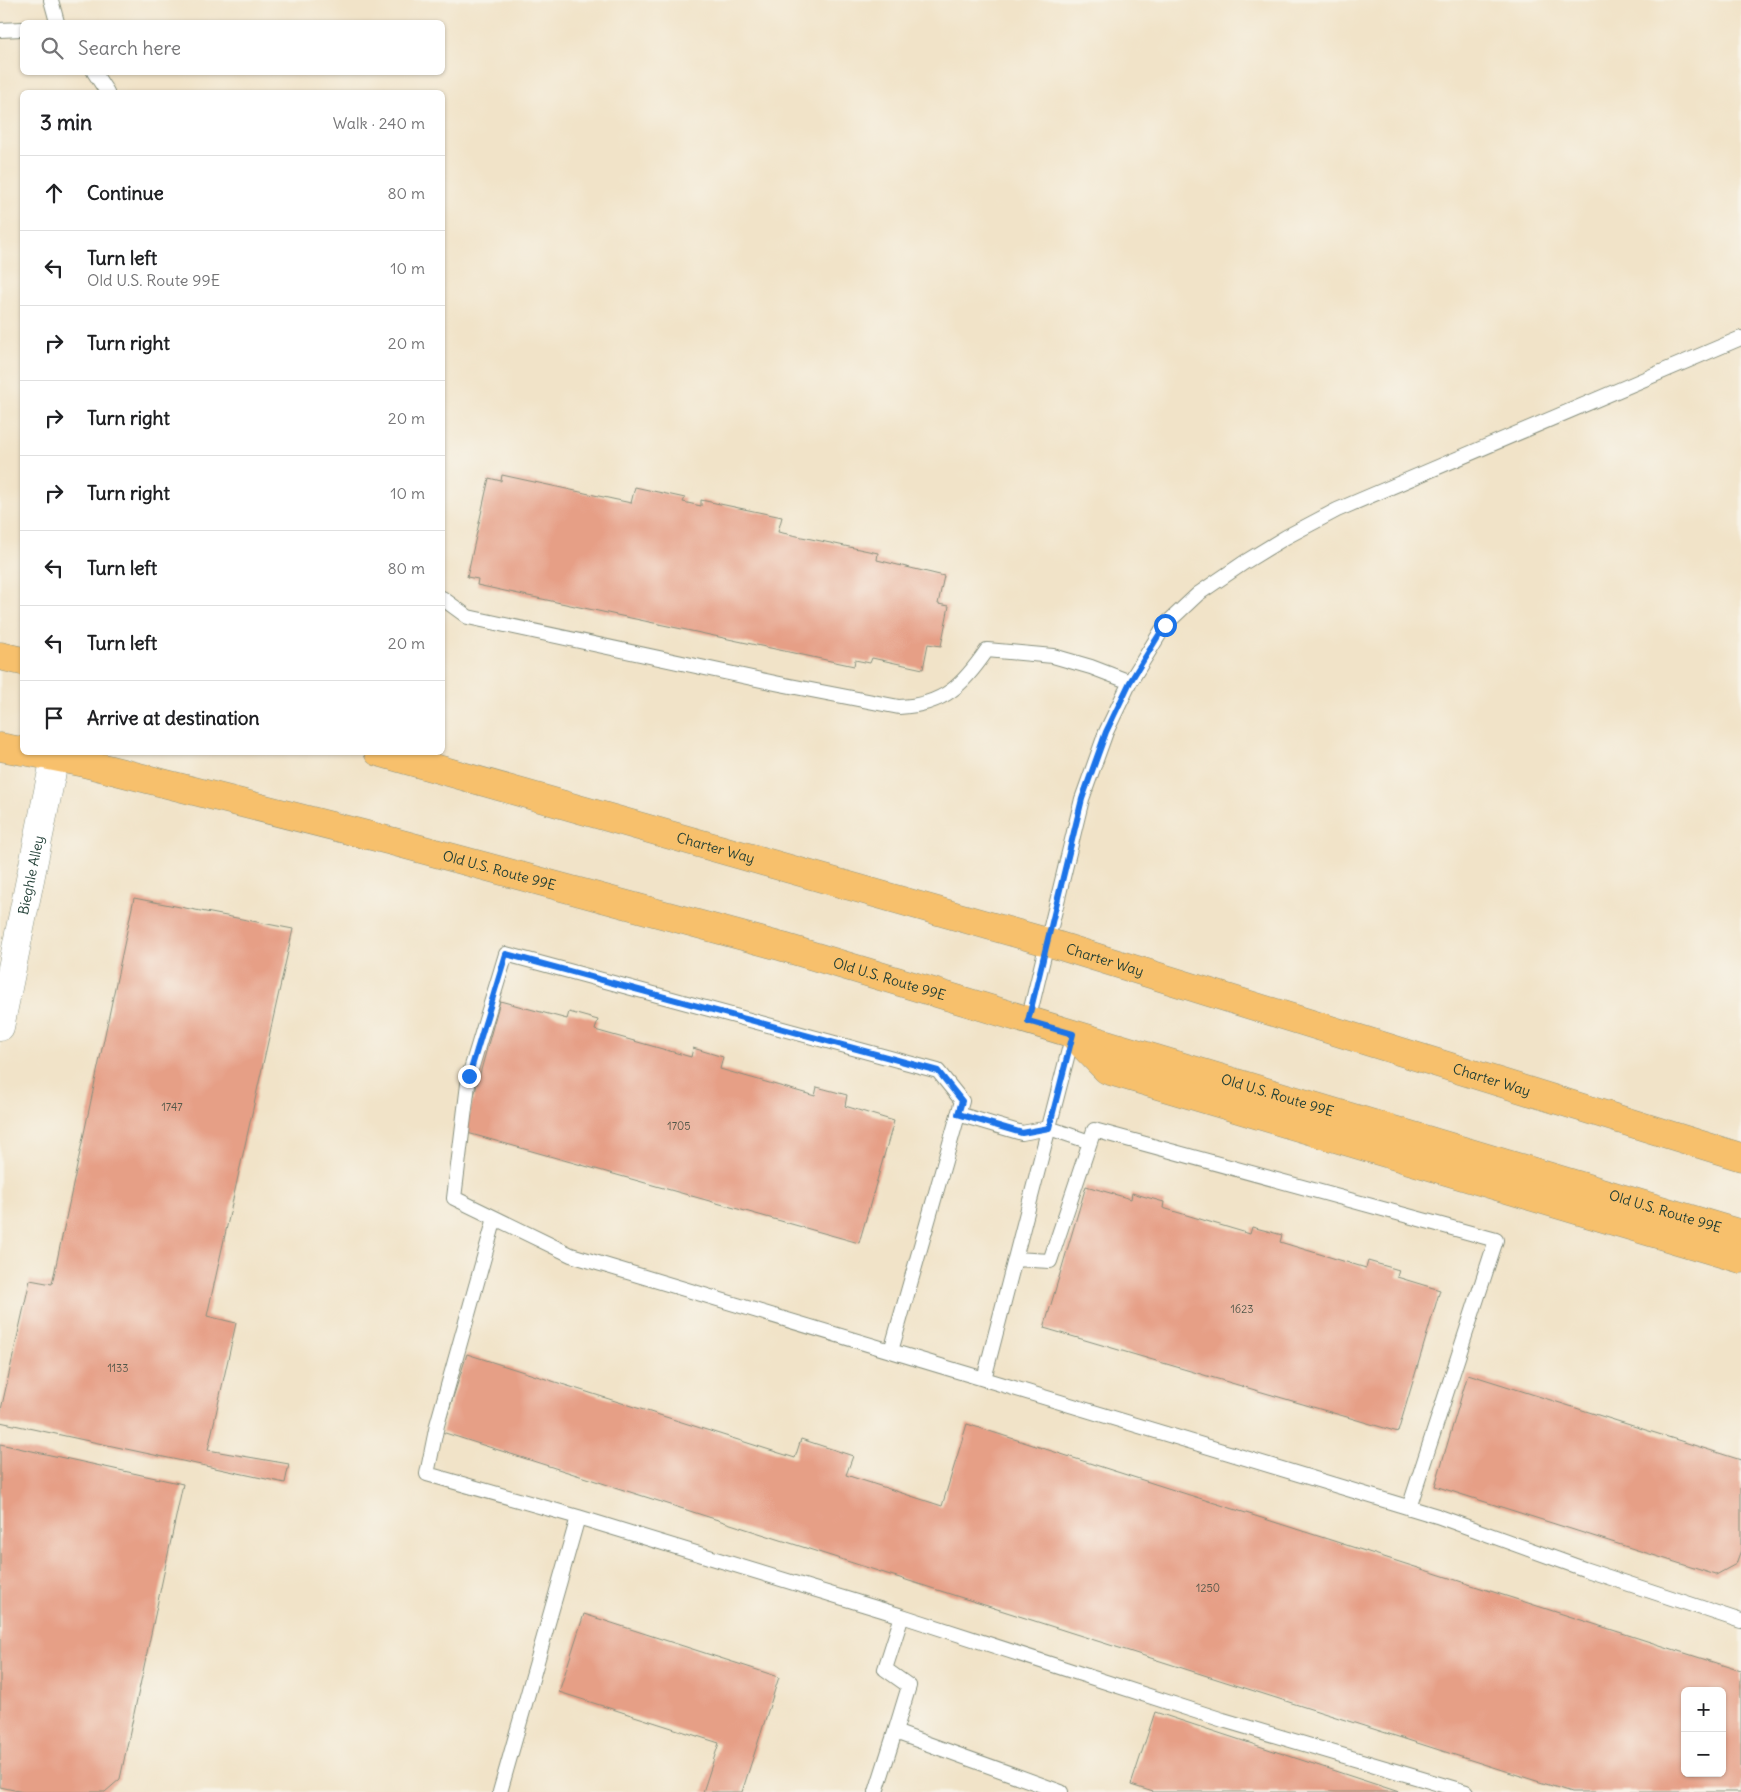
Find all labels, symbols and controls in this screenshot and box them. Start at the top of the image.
search box [20,20,445,75]
icon: search [38,34,66,62]
text: Search here [78,36,181,60]
text: 3 min [40,109,92,136]
text: Walk · 240 m [333,113,425,133]
icon: ahead [40,179,68,207]
text: Continue [87,181,164,205]
text: 80 m [387,183,425,203]
text: Turn left [87,246,157,270]
icon: left [40,254,68,282]
text: 10 m [390,258,425,278]
text: Old U.S. Route 99E [87,270,220,290]
icon: right [40,329,68,357]
text: Turn right [87,331,170,355]
text: 20 m [388,333,425,353]
icon: right [40,404,68,432]
text: Turn right [87,406,170,430]
text: 20 m [388,408,425,428]
icon: right [40,479,68,507]
text: Turn right [87,481,170,505]
text: 10 m [390,483,425,503]
icon: left [40,554,68,582]
text: Turn left [87,556,157,580]
text: 80 m [387,558,425,578]
route start [1154,614,1177,637]
icon: left [40,629,68,657]
text: Turn left [87,631,157,655]
text: 20 m [388,633,425,653]
icon: arrive [40,704,68,732]
text: Arrive at destination [87,706,260,730]
street label: Charter Way [675,828,757,868]
street label: Bieghle Alley [14,834,48,916]
street label: Old U.S. Route 99E [441,846,558,894]
street label: Charter Way [1064,939,1146,980]
street label: Old U.S. Route 99E [831,954,948,1004]
street label: Charter Way [1451,1059,1533,1100]
route end [458,1065,481,1088]
street label: Old U.S. Route 99E [1219,1070,1336,1120]
house number: 1747 [161,1100,183,1114]
house number: 1705 [667,1119,691,1133]
street label: Old U.S. Route 99E [1607,1186,1724,1237]
house number: 1623 [1231,1302,1254,1316]
house number: 1133 [107,1361,129,1375]
house number: 1250 [1196,1581,1220,1595]
map controls [1681,1687,1726,1777]
button: + [1681,1687,1726,1732]
button: − [1681,1732,1726,1777]

